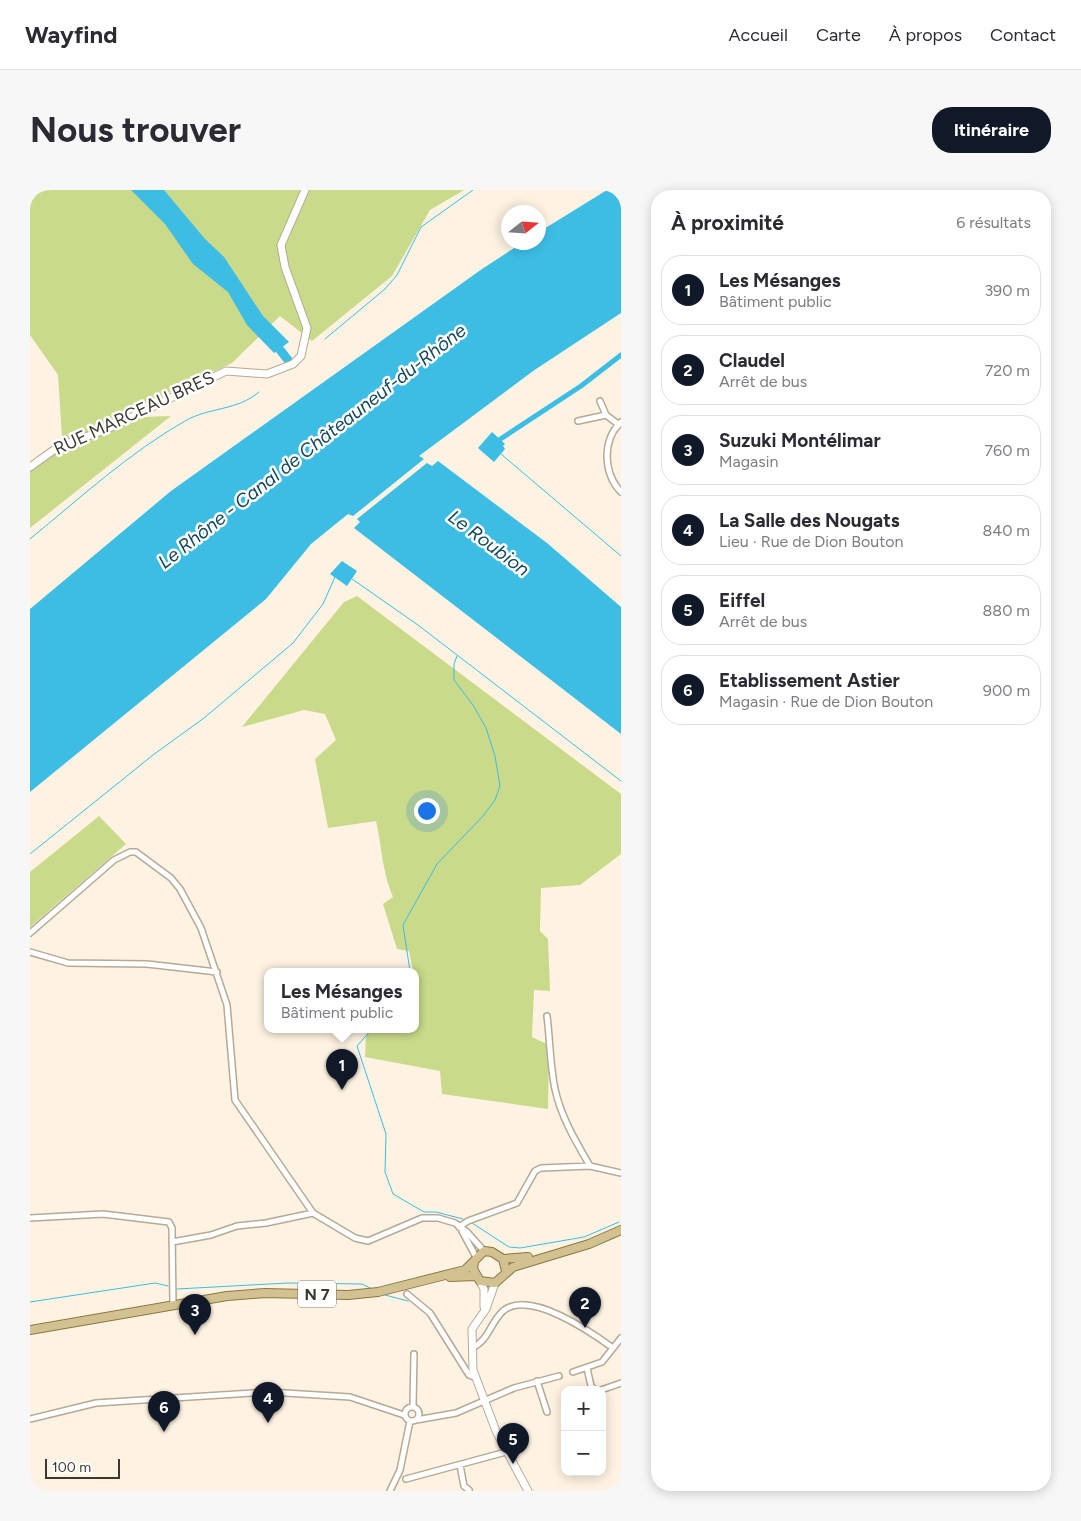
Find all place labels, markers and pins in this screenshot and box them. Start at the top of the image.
pin: 1 [326,1049,358,1090]
pin: 2 [569,1287,601,1328]
pin: 3 [179,1294,211,1335]
pin: 4 [252,1382,284,1423]
pin: 6 [148,1391,180,1432]
pin: 5 [497,1423,529,1464]

